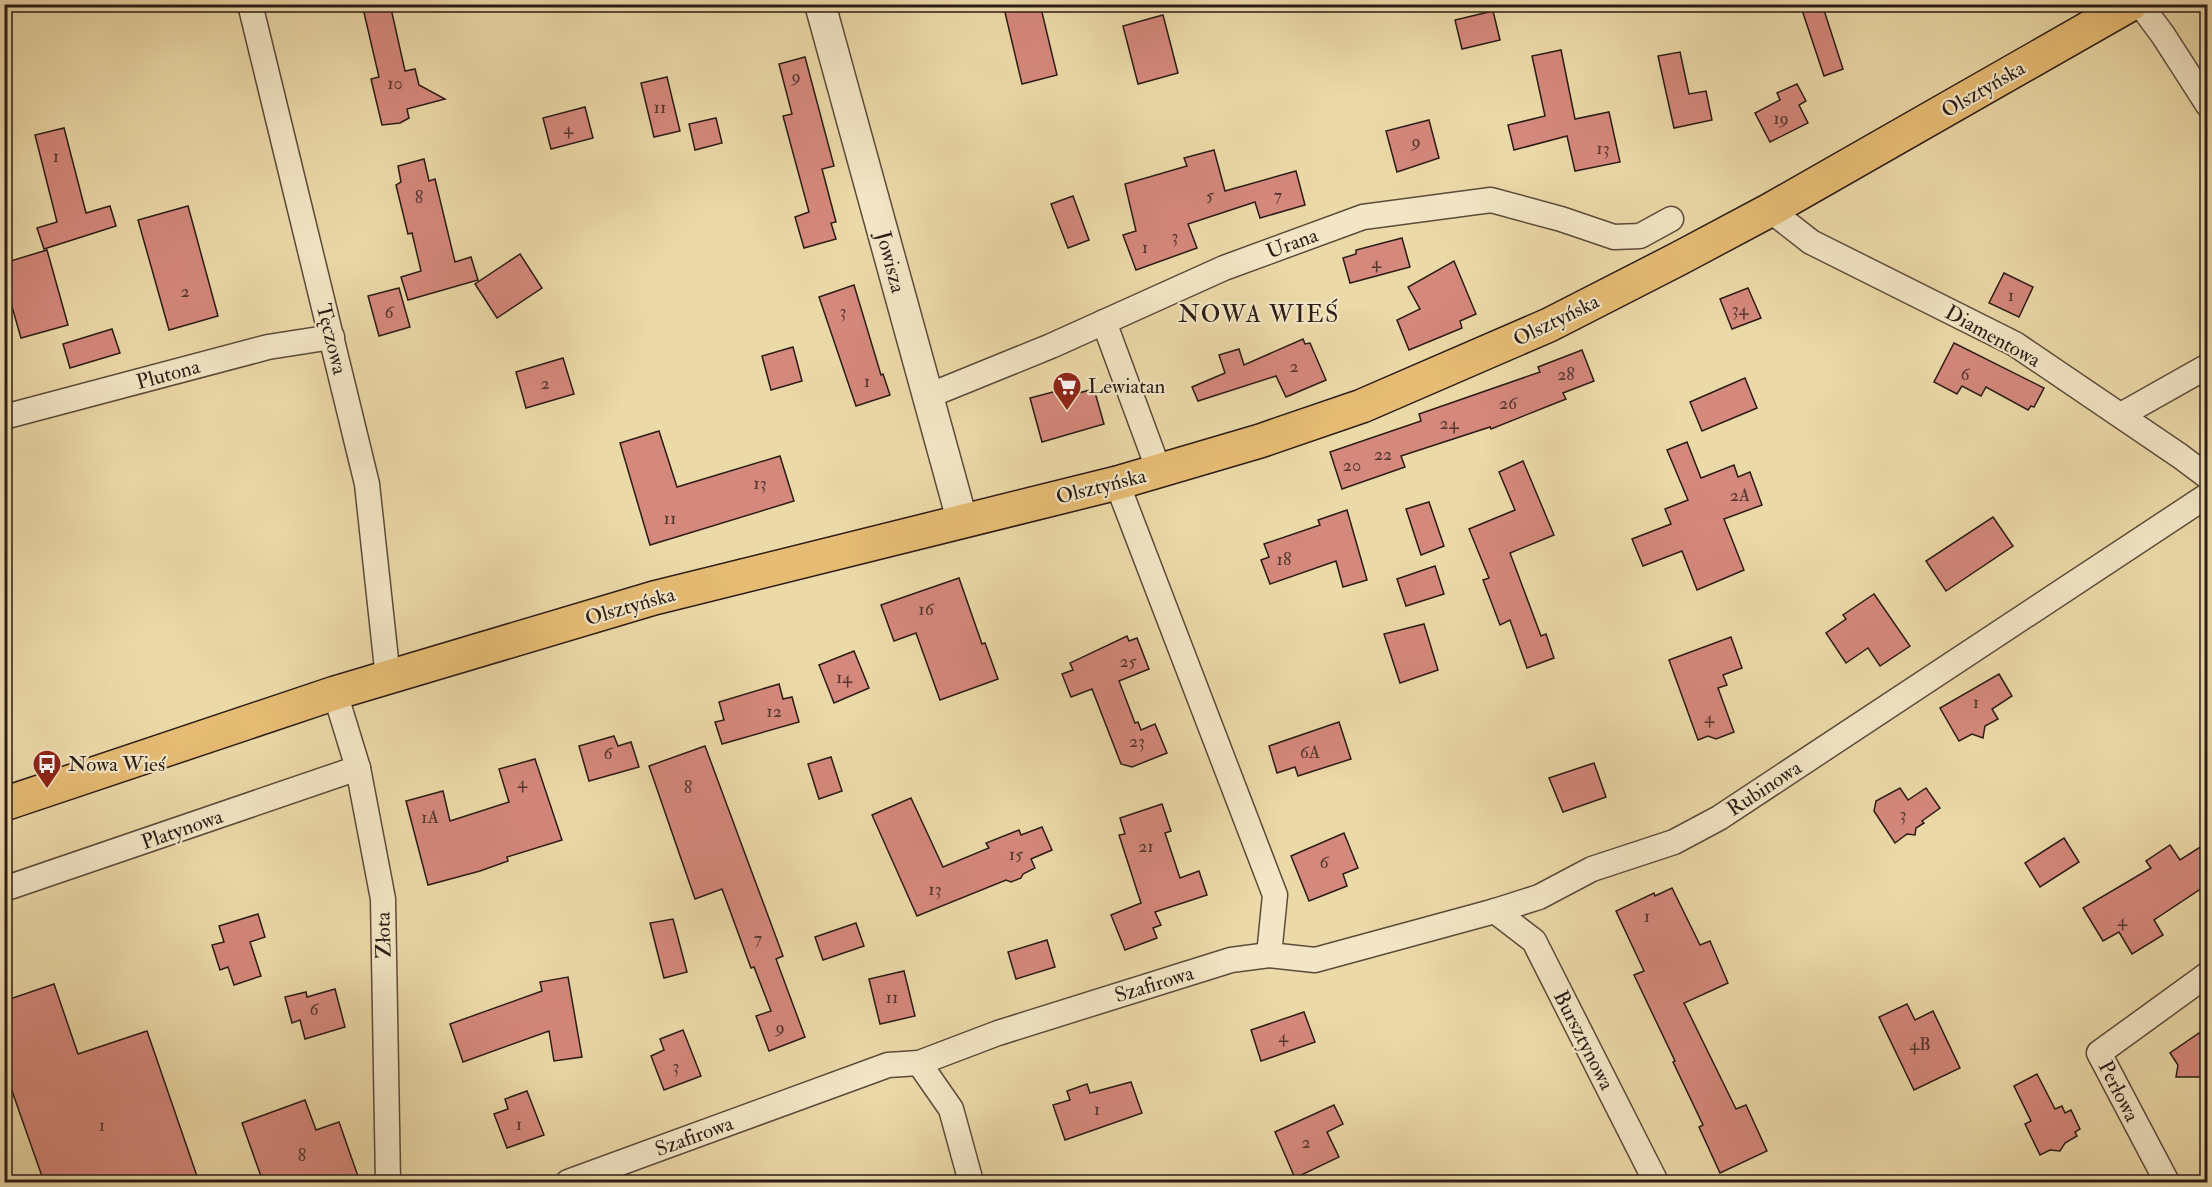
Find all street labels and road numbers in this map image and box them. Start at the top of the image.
street label: Olsztyńska [1937,54,2030,124]
street label: Urana [1263,222,1322,265]
street label: Jowisza [869,227,912,296]
street label: Olsztyńska [1509,288,1604,353]
street label: Diamentowa [1940,299,2046,374]
street label: Tęczowa [310,301,353,378]
street label: Plutona [133,353,203,396]
street label: Olsztyńska [1053,462,1150,511]
street label: Olsztyńska [582,581,679,632]
street label: Rubinowa [1722,754,1807,823]
street label: Platynowa [138,803,227,856]
street label: Złota [370,911,397,959]
street label: Szafirowa [1111,960,1197,1009]
street label: Bursztynowa [1547,986,1620,1095]
street label: Perłowa [2092,1056,2146,1127]
street label: Szafirowa [651,1110,737,1163]

